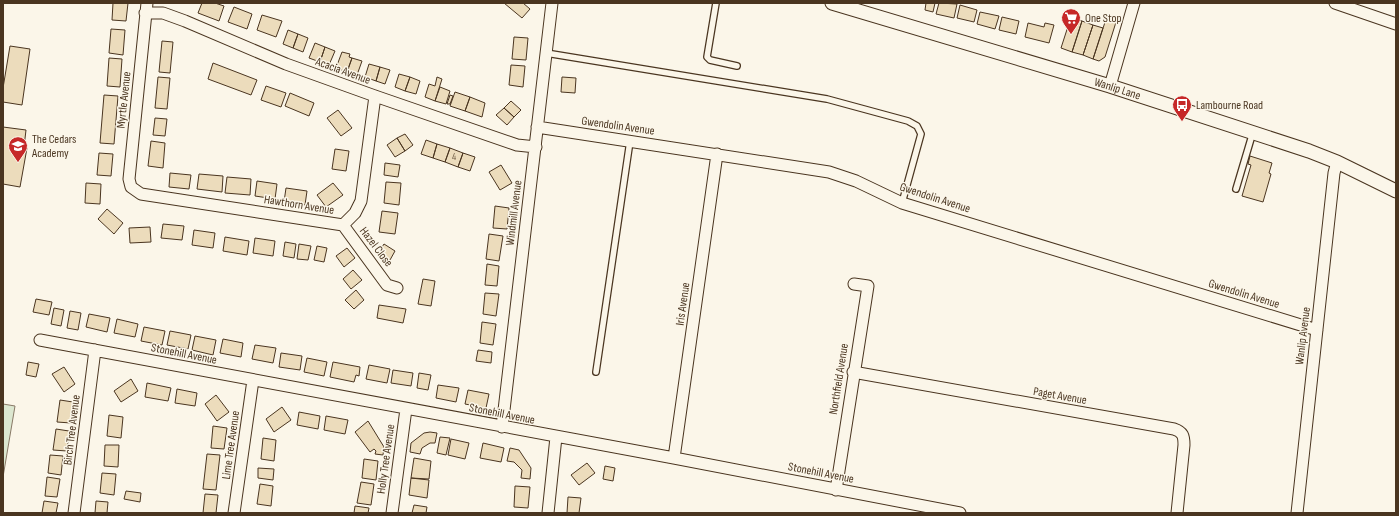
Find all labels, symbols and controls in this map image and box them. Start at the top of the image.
supermarket icon: One Stop [1060,7,1082,35]
place label: One Stop [1085,11,1121,26]
street label: Acacia Avenue [312,54,373,88]
street label: Myrtle Avenue [114,71,134,129]
street label: Wanlip Lane [1092,74,1143,103]
bus stop icon: Lambourne Road [1171,94,1193,122]
place label: Lambourne Road [1196,98,1263,113]
street label: Gwendolin Avenue [581,113,656,139]
place label: The Cedars Academy [31,132,76,161]
school or university icon: The Cedars Academy [7,135,29,163]
house number: 4 [452,151,456,163]
street label: Windmill Avenue [503,179,525,247]
street label: Gwendolin Avenue [898,180,972,217]
street label: Hawthorn Avenue [263,192,335,218]
street label: Hazel Close [356,224,396,270]
street label: Gwendolin Avenue [1207,276,1282,312]
street label: Iris Avenue [673,281,693,327]
street label: Wanlip Avenue [1292,306,1314,366]
street label: Stonehill Avenue [150,340,218,368]
street label: Northfield Avenue [826,342,852,416]
street label: Paget Avenue [1032,384,1088,408]
street label: Birch Tree Avenue [60,394,84,466]
street label: Stonehill Avenue [468,400,536,428]
street label: Lime Tree Avenue [219,410,243,480]
street label: Holly Tree Avenue [374,423,398,495]
street label: Stonehill Avenue [787,459,855,487]

